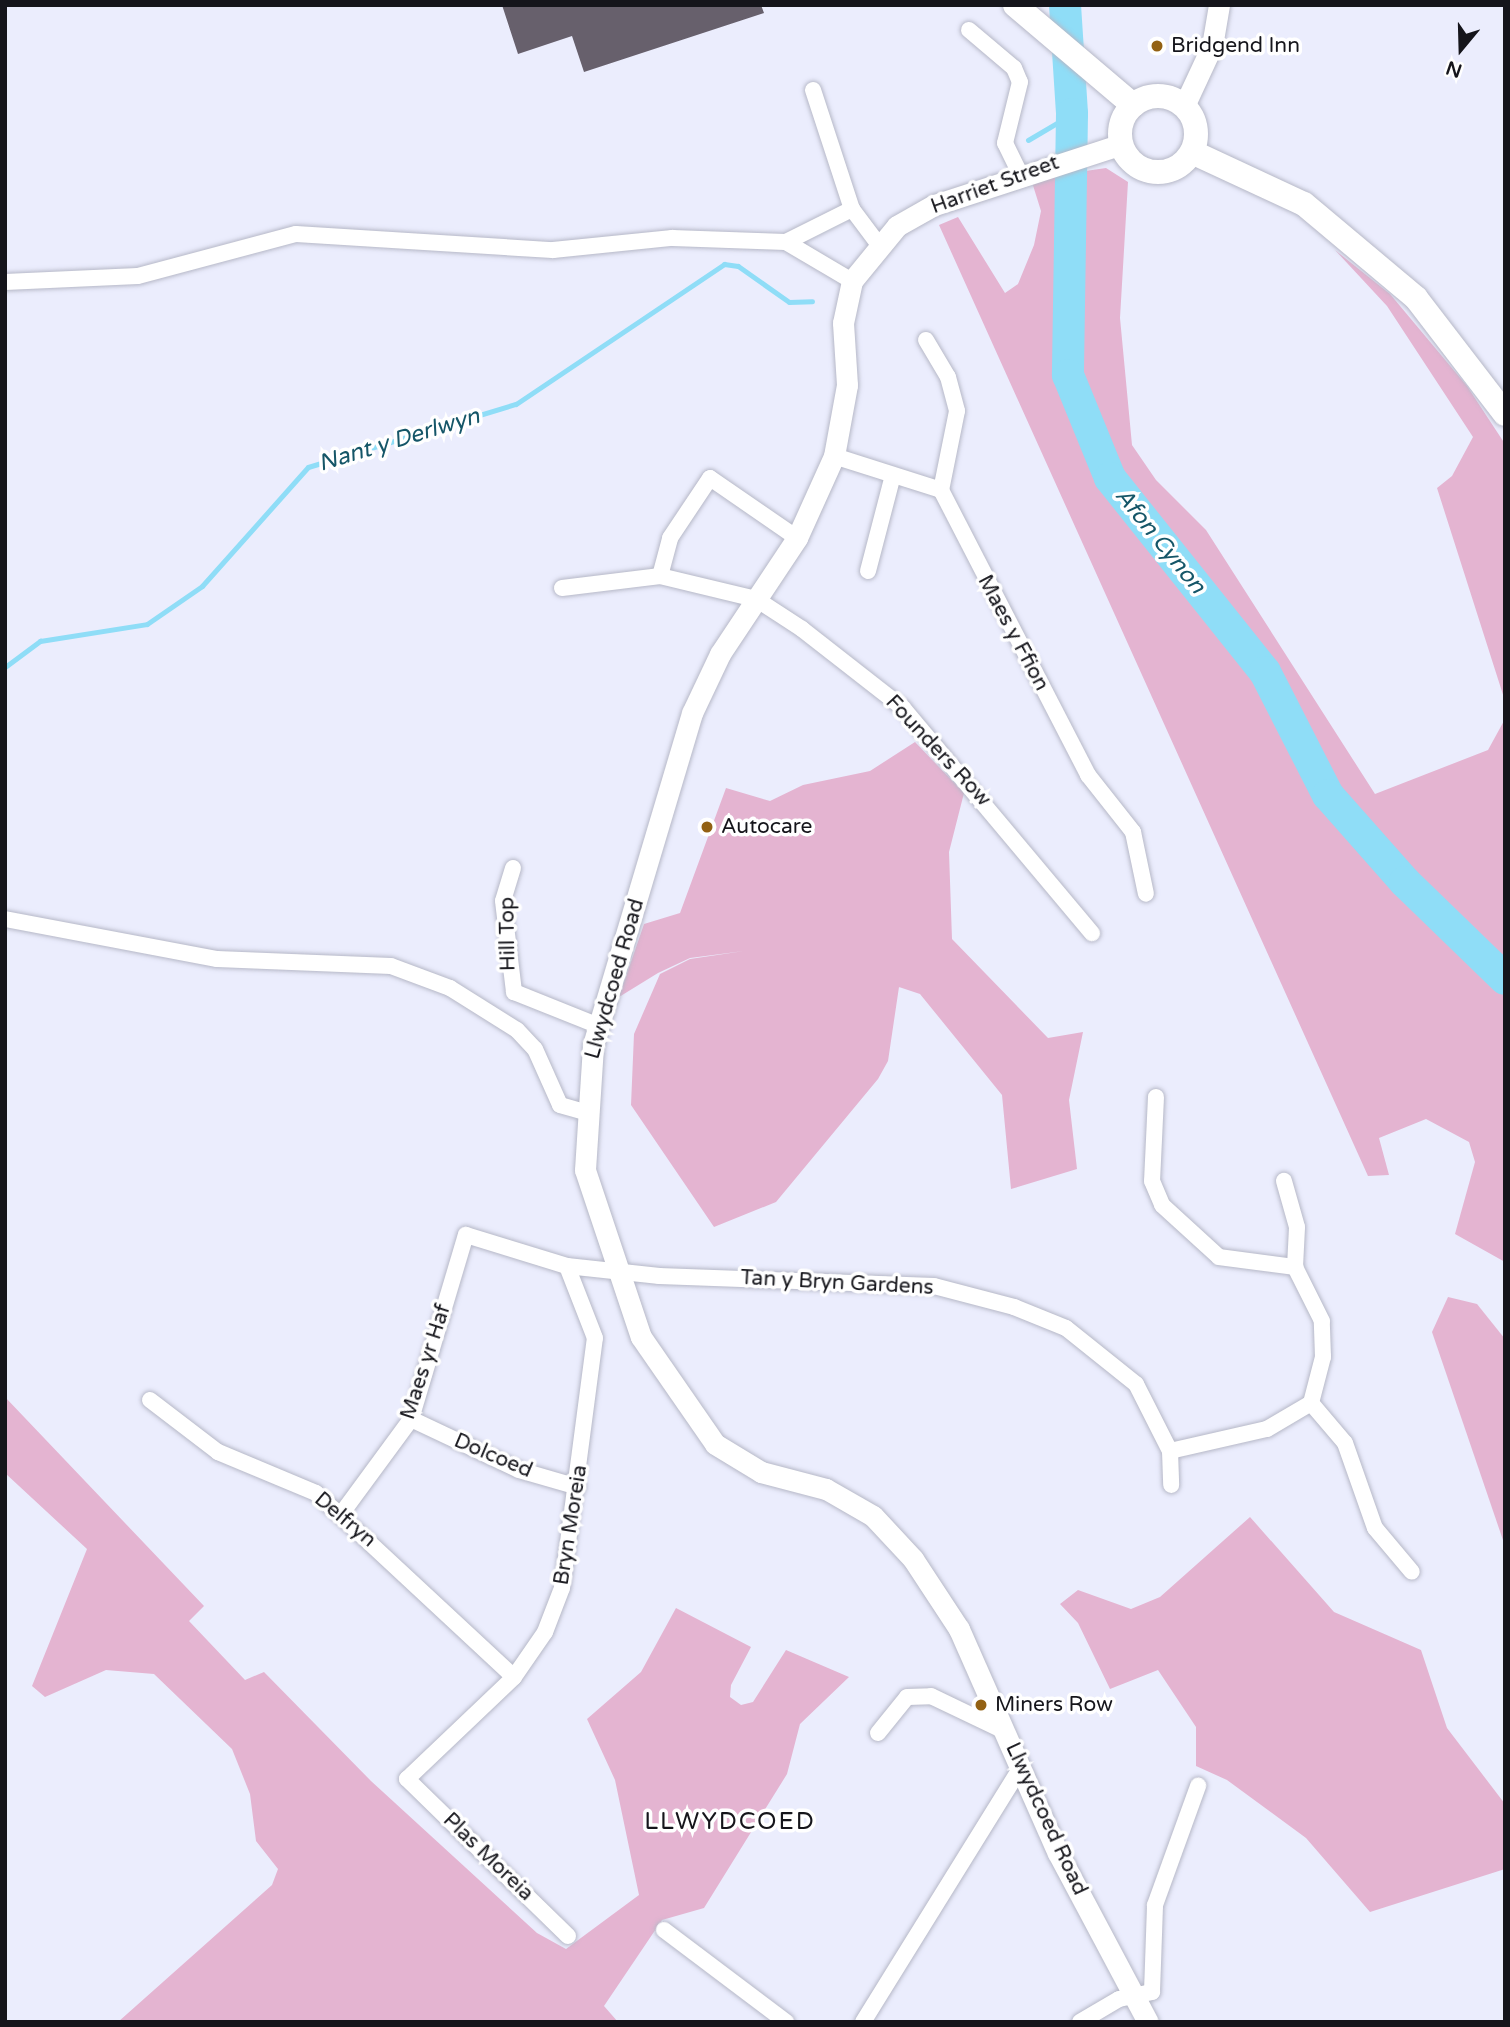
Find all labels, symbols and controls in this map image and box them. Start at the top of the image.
north arrow [1426,14,1496,84]
place label: Bridgend Inn [1171,33,1300,59]
marker: Bridgend Inn [1149,38,1165,54]
text: N [1443,56,1465,82]
street label: Harriet Street [928,150,1062,220]
water label: Nant y Derlwyn [315,402,483,478]
water label: Afon Cynon [1109,483,1211,599]
street label: Maes y Ffion [972,571,1054,695]
street label: Founders Row [880,690,996,812]
place label: Autocare [721,814,812,840]
marker: Autocare [699,819,715,835]
street label: Llwydcoed Road [580,896,650,1062]
street label: Hill Top [495,897,521,971]
street label: Tan y Bryn Gardens [740,1265,934,1301]
street label: Maes yr Haf [396,1301,456,1423]
street label: Dolcoed [450,1428,536,1484]
street label: Bryn Moreia [549,1463,593,1587]
street label: Delfryn [309,1487,381,1553]
place label: Miners Row [995,1692,1113,1718]
marker: Miners Row [973,1697,989,1713]
street label: Llwydcoed Road [1000,1739,1092,1899]
street label: Plas Moreia [438,1808,538,1906]
district label: LLWYDCOED [645,1808,815,1836]

